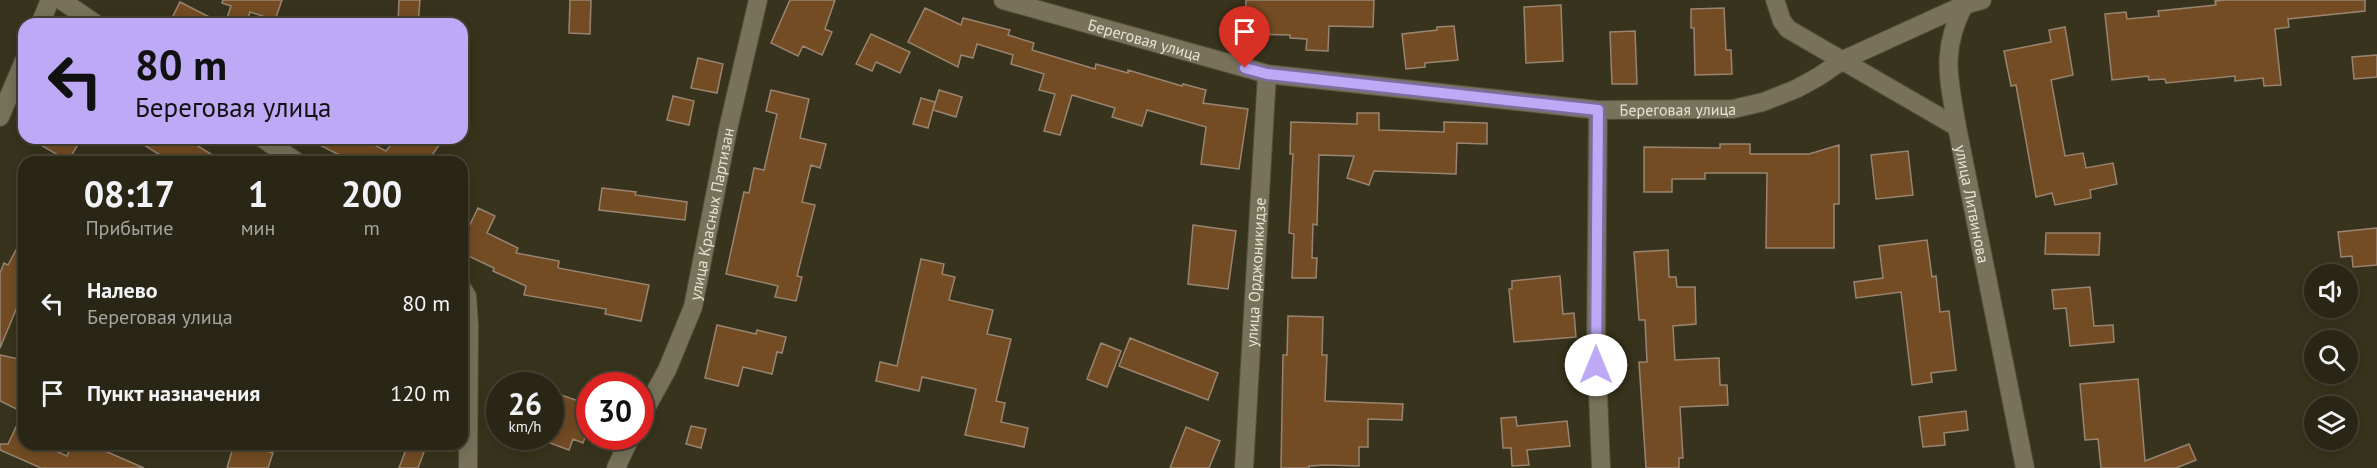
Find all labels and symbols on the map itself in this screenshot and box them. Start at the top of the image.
pin [1219,6,1270,68]
street label: Береговая улица [1086,14,1203,65]
street label: Береговая улица [1620,99,1736,120]
street label: улица Красных Партизан [685,126,738,302]
street label: улица Литвинова [1951,143,1994,265]
street label: улица Орджоникидзе [1241,197,1270,348]
position arrow [1564,333,1628,397]
speed limit sign: 30 [576,372,654,450]

